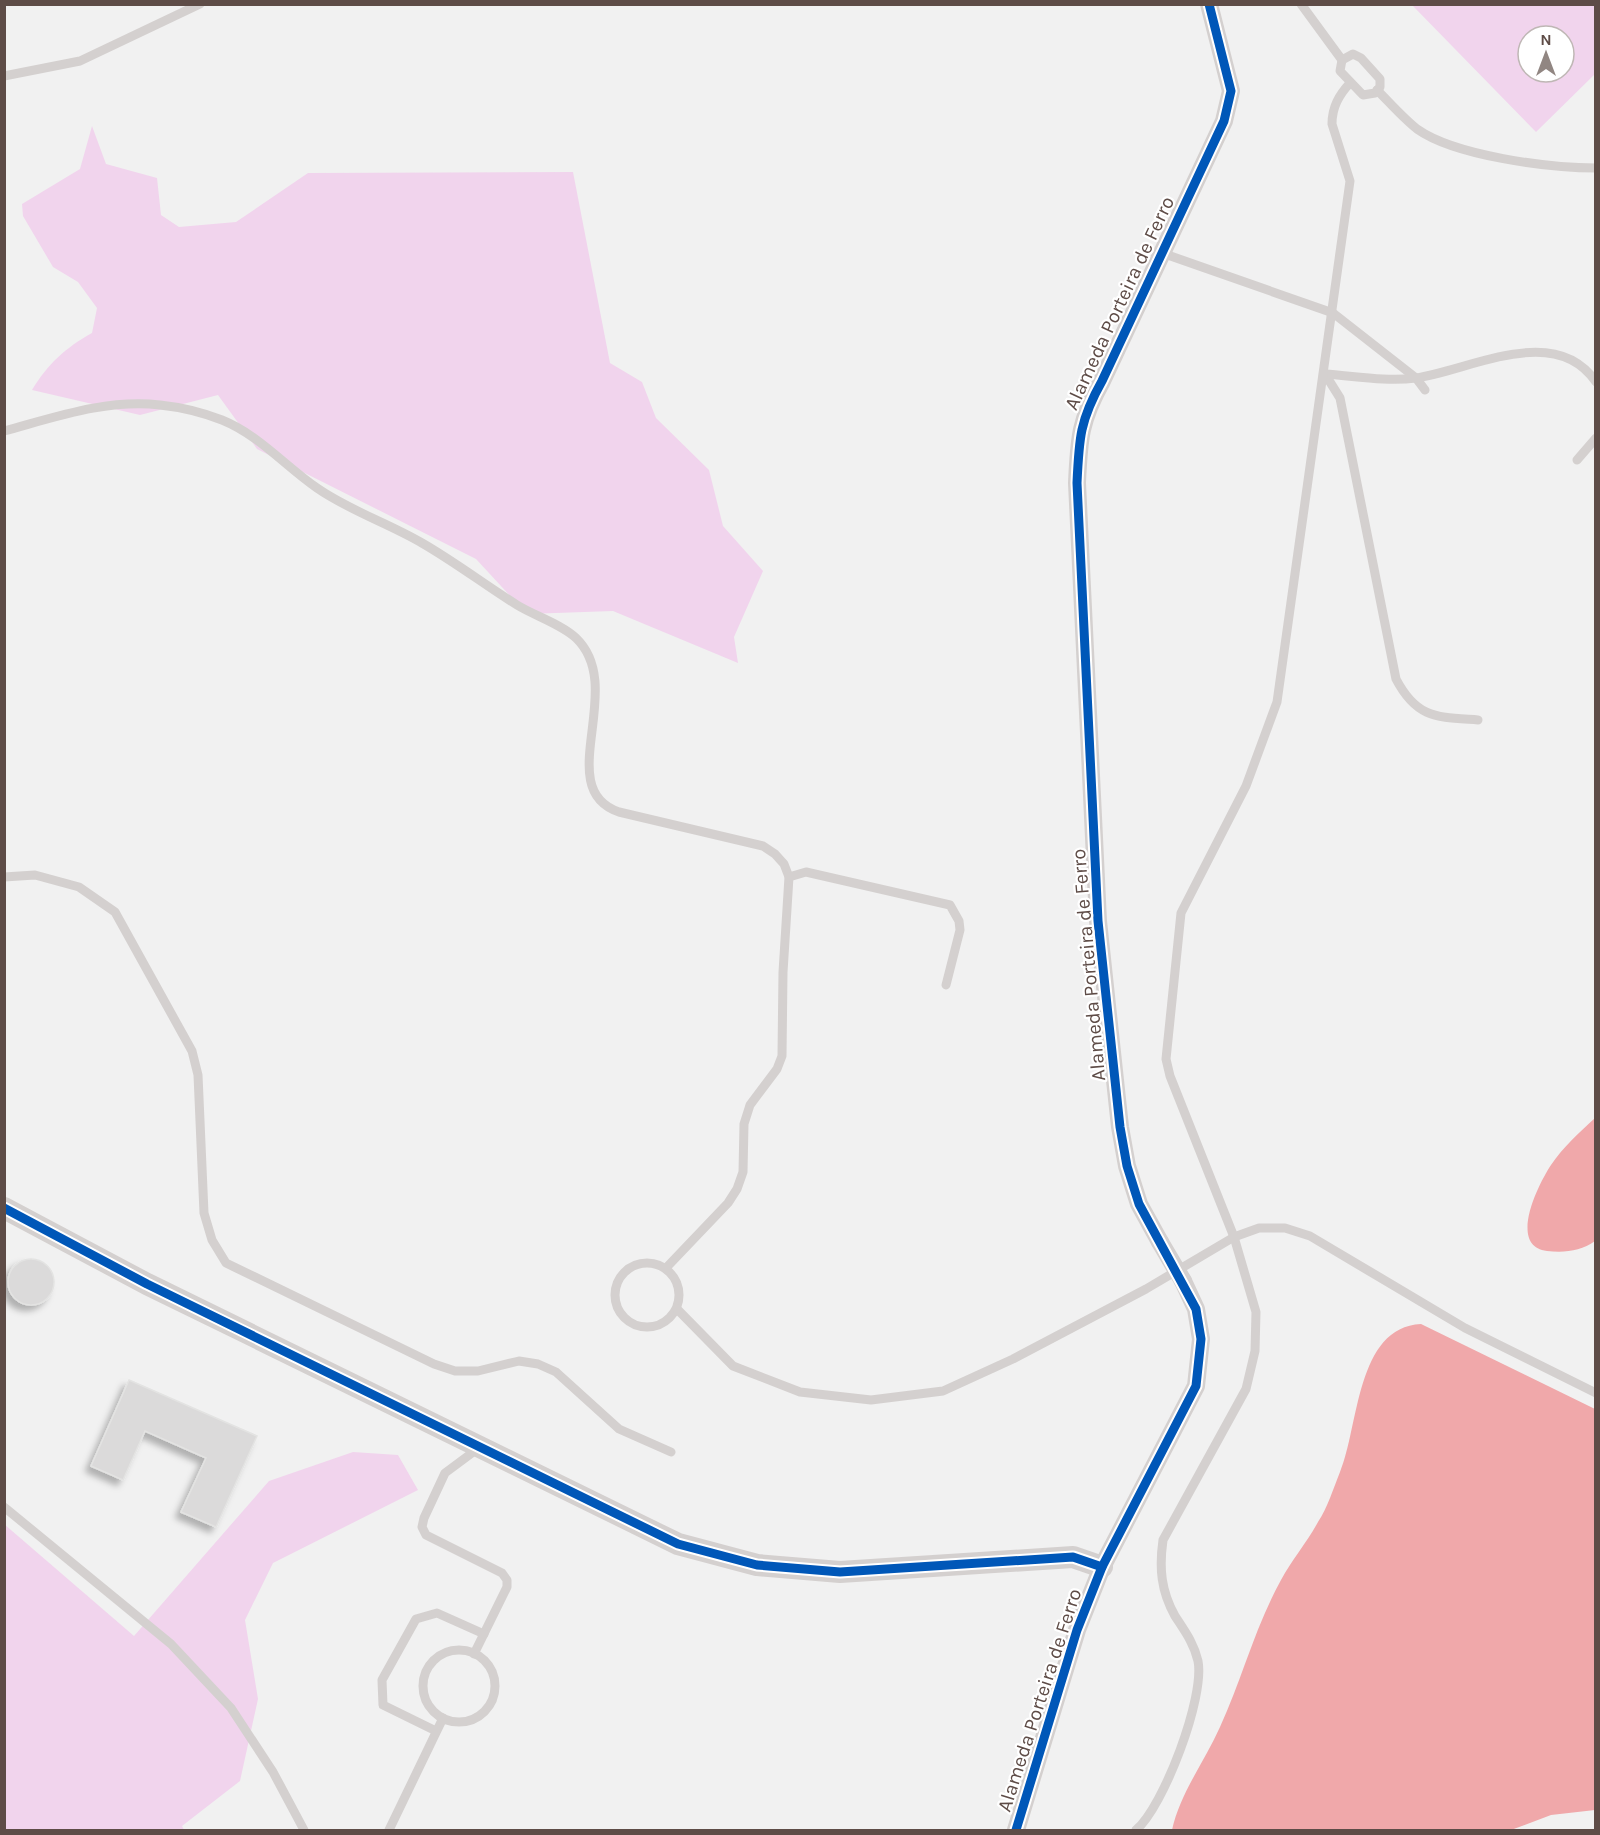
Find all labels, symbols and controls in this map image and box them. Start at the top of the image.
north arrow [1516,24,1576,84]
text: N [1540,30,1552,49]
street label: Alameda Porteira de Ferro [1060,193,1179,414]
street label: Alameda Porteira de Ferro [1067,848,1110,1082]
street label: Alameda Porteira de Ferro [993,1586,1086,1815]

